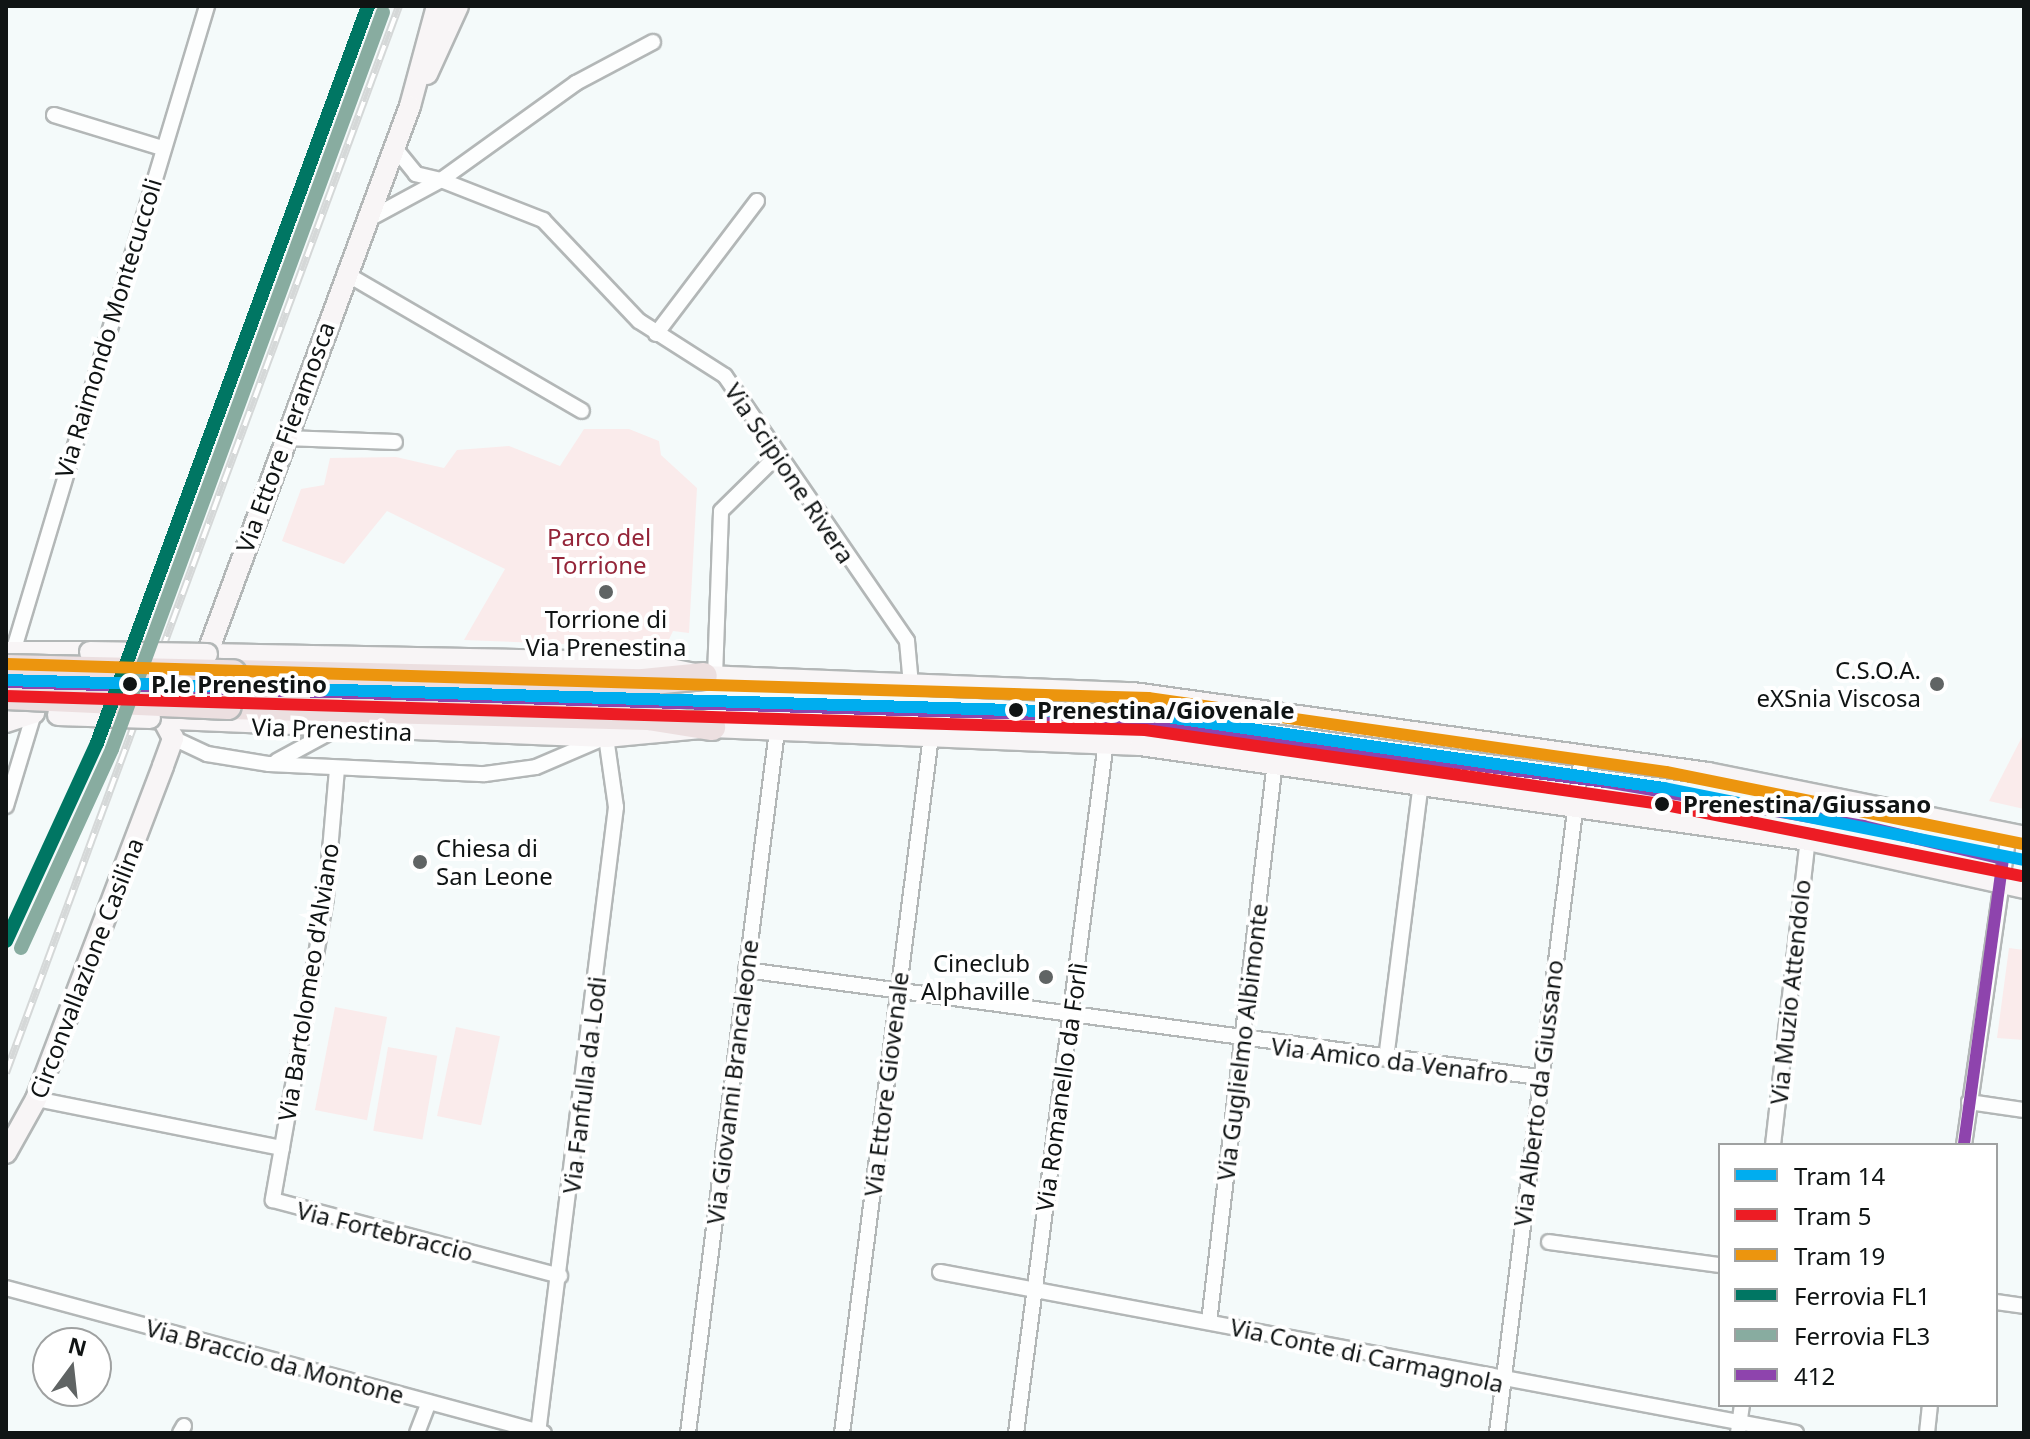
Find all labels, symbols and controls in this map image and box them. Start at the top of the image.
street label: Via Raimondo Montecuccoli [49,175,167,481]
street label: Via Ettore Fieramosca [230,318,340,556]
street label: Via Scipione Rivera [719,377,861,569]
park label: Parco del Torrione [547,523,651,579]
marker: Torrione di Via Prenestina [597,583,615,601]
place label: Torrione di Via Prenestina [526,605,686,661]
place label: C.S.O.A. eXSnia Viscosa [1756,656,1921,712]
marker: P.le Prenestino [116,670,144,698]
place label: P.le Prenestino [151,670,327,698]
marker: C.S.O.A. eXSnia Viscosa [1928,675,1946,693]
marker: Prenestina/Giovenale [1002,696,1030,724]
place label: Prenestina/Giovenale [1037,696,1295,724]
street label: Via Prenestina [251,712,413,746]
marker: Prenestina/Giussano [1648,790,1676,818]
place label: Prenestina/Giussano [1683,790,1931,818]
street label: Circonvallazione Casilina [23,834,149,1102]
place label: Chiesa di San Leone [436,834,553,890]
street label: Via Bartolomeo d'Alviano [272,841,344,1123]
marker: Chiesa di San Leone [411,853,429,871]
street label: Via Muzio Attendolo [1764,878,1816,1106]
street label: Via Guglielmo Albimonte [1211,902,1273,1182]
street label: Via Giovanni Brancaleone [700,938,764,1226]
place label: Cineclub Alphaville [921,949,1030,1005]
street label: Via Alberto da Giussano [1507,958,1569,1228]
street label: Via Romanello da Forlì [1029,961,1093,1213]
marker: Cineclub Alphaville [1037,968,1055,986]
street label: Via Ettore Giovenale [858,970,914,1198]
street label: Via Fanfulla da Lodi [556,975,612,1195]
street label: Via Amico da Venafro [1270,1031,1510,1089]
legend [1718,1143,1998,1407]
text: Tram 14 [1794,1159,1885,1192]
street label: Via Fortebraccio [294,1195,476,1267]
text: Tram 5 [1794,1199,1871,1232]
text: Tram 19 [1794,1239,1885,1272]
text: Ferrovia FL1 [1794,1279,1930,1312]
street label: Via Conte di Carmagnola [1228,1312,1506,1398]
street label: Via Braccio da Montone [143,1313,407,1409]
text: Ferrovia FL3 [1794,1319,1930,1352]
north arrow [32,1327,112,1407]
text: N [65,1329,90,1363]
text: 412 [1794,1359,1835,1392]

